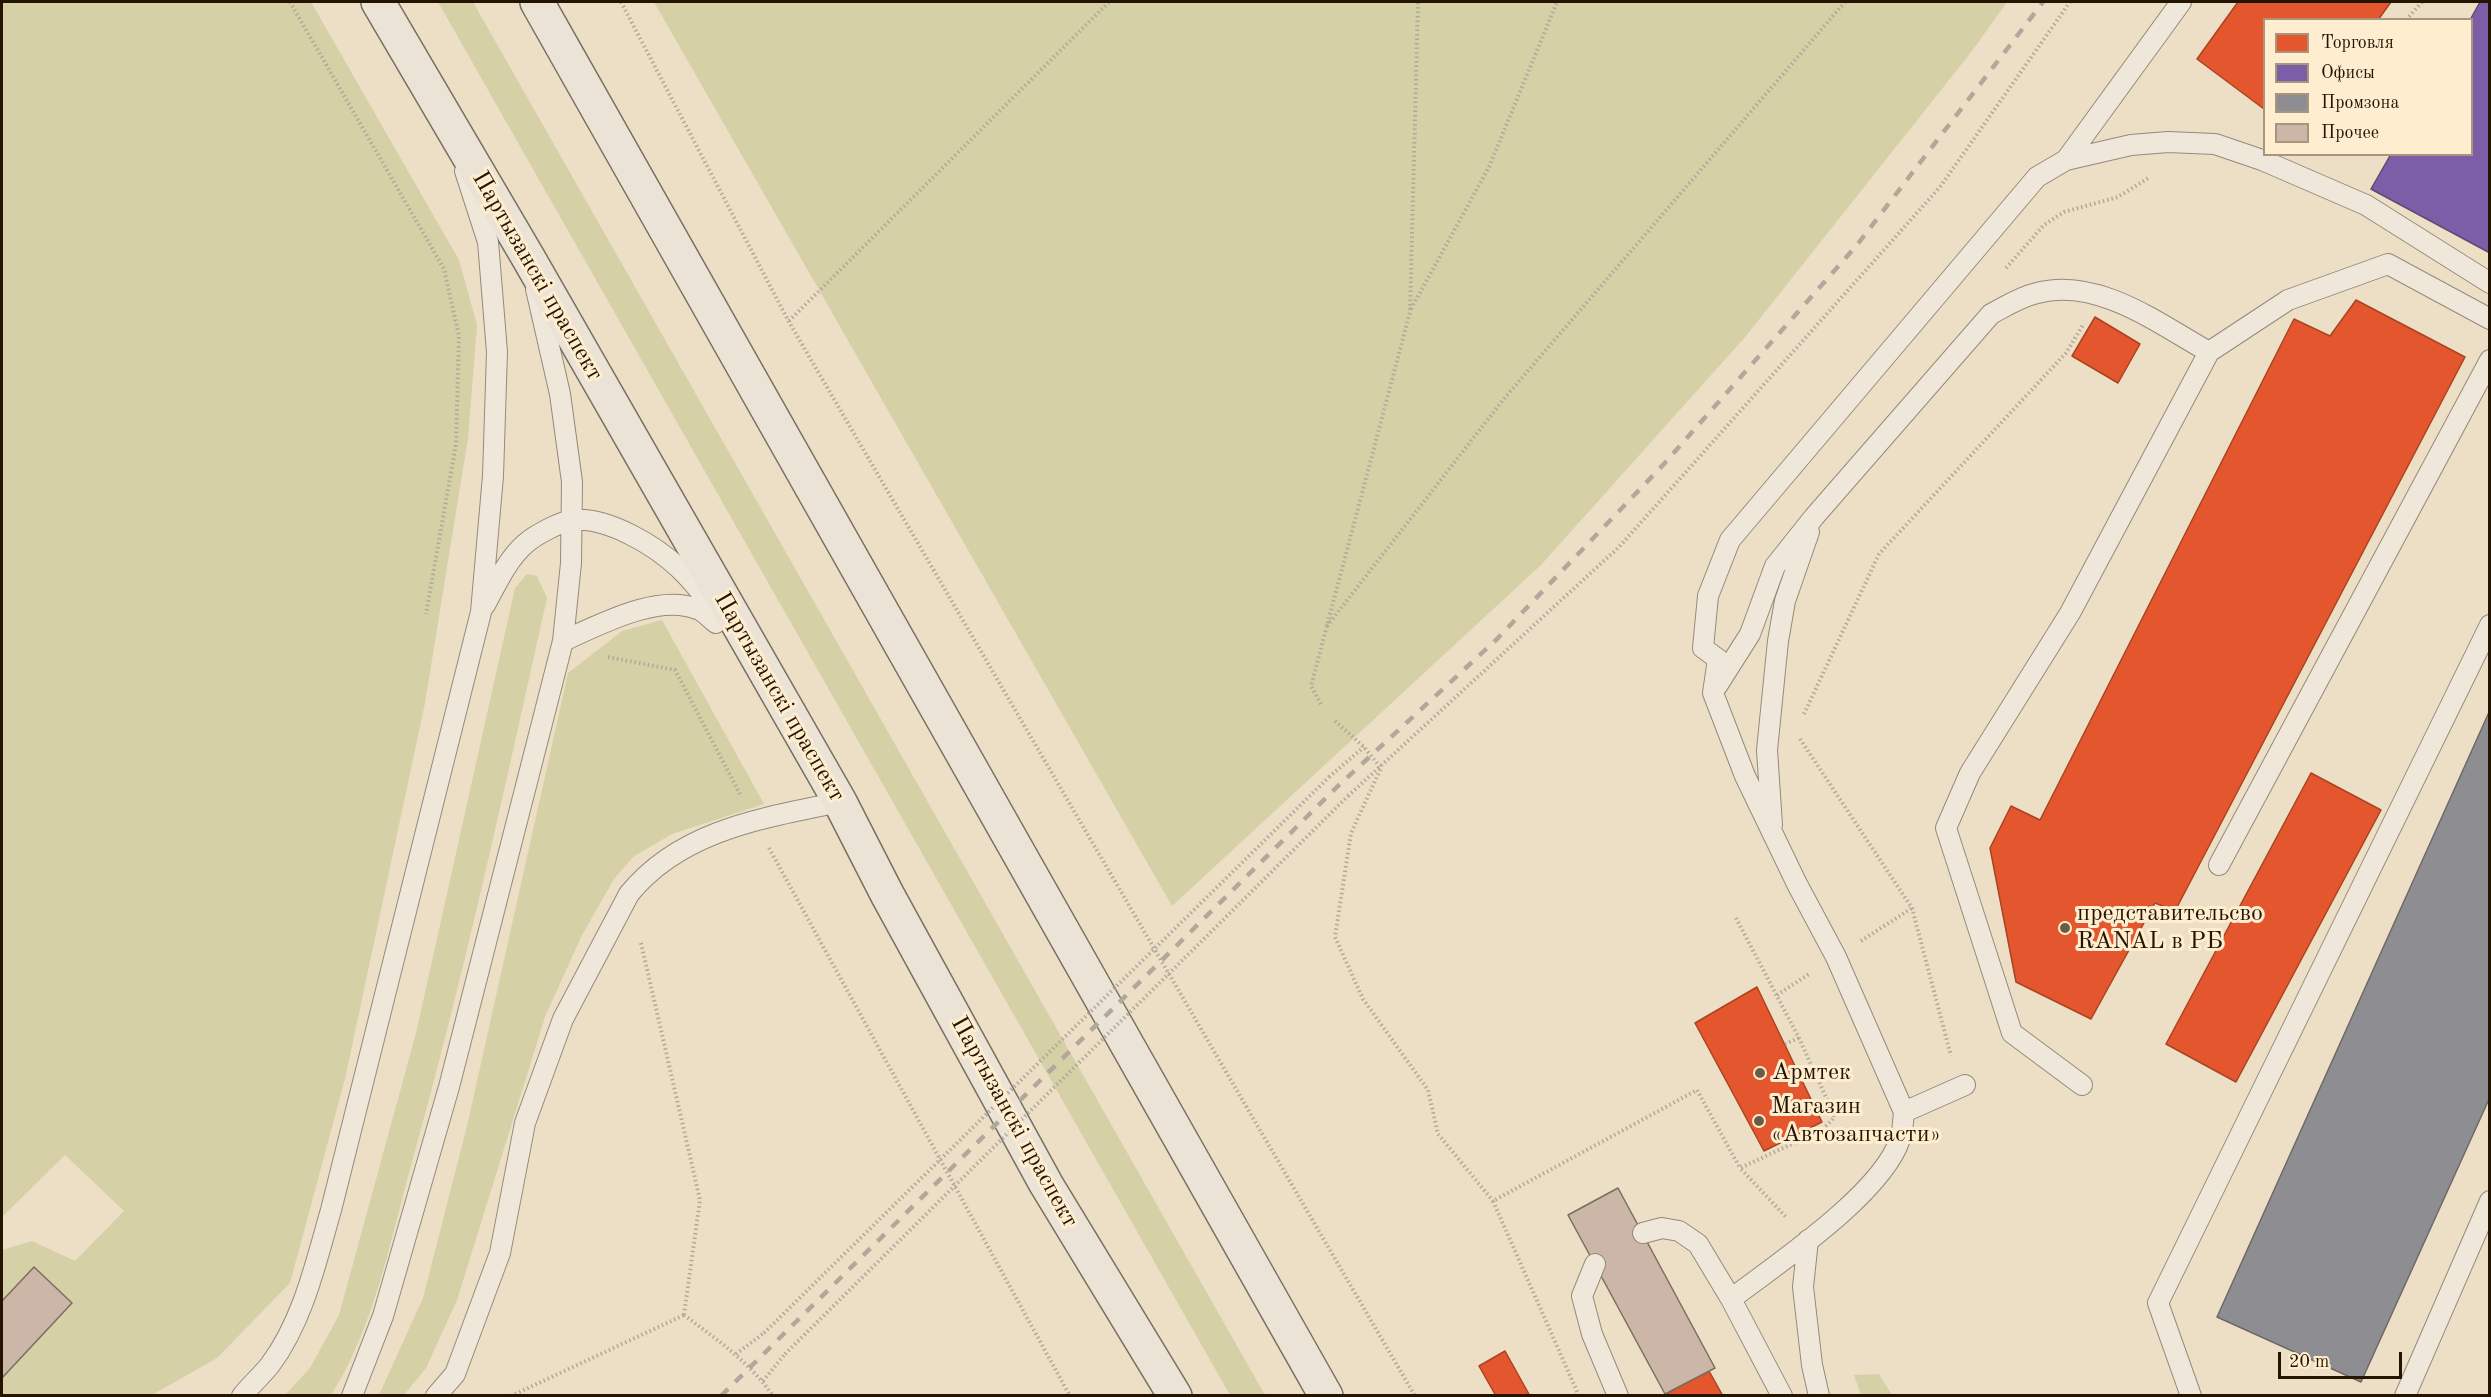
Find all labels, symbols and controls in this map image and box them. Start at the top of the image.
legend [2263,18,2473,156]
text: Торговля [2321,34,2394,52]
text: Офисы [2321,64,2375,82]
text: Промзона [2321,94,2399,112]
text: Прочее [2321,124,2379,142]
street label: Партызанскі праспект [465,166,609,386]
street label: Партызанскі праспект [707,587,851,807]
place label: представительсво RANAL в РБ [2077,900,2263,956]
marker: представительсво RANAL в РБ [2058,921,2072,935]
street label: Партызанскі праспект [944,1011,1084,1233]
place label: Армтек [1772,1059,1851,1087]
marker: Армтек [1753,1066,1767,1080]
place label: Магазин «Автозапчасти» [1771,1093,1941,1149]
marker: Магазин «Автозапчасти» [1752,1114,1766,1128]
scale bar [2281,1340,2406,1378]
text: 20 m [2289,1353,2329,1371]

